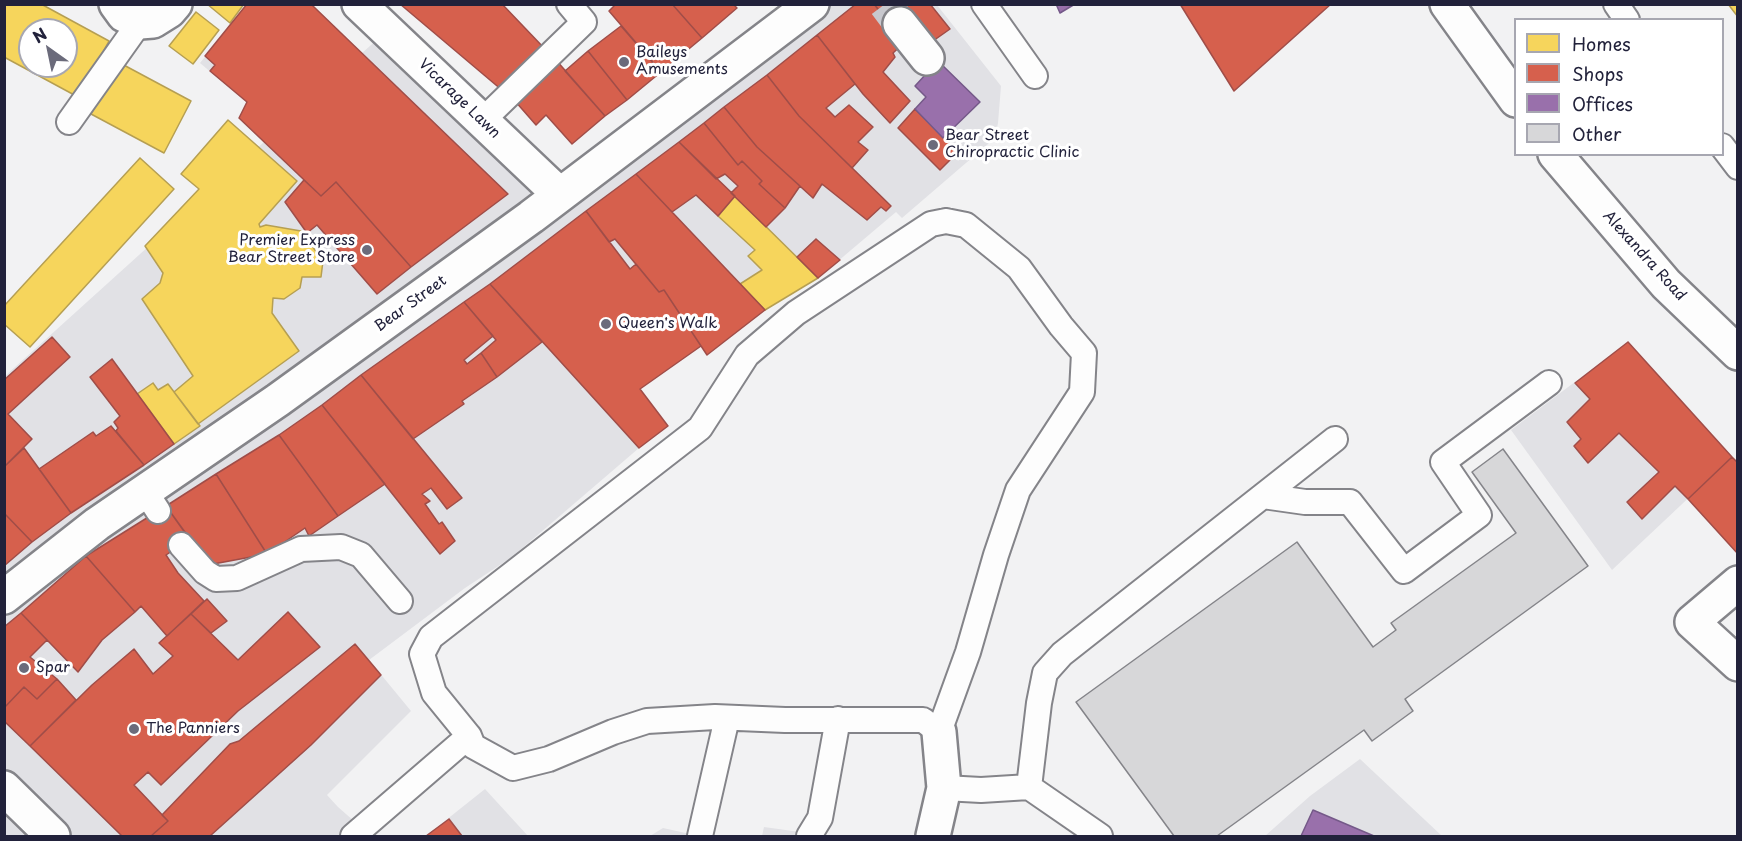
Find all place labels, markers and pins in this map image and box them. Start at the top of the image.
place label: Baileys Amusements [636,44,728,79]
marker: Baileys Amusements [617,55,631,69]
place label: Bear Street Chiropractic Clinic [945,127,1079,162]
marker: Bear Street Chiropractic Clinic [926,138,940,152]
place label: Premier Express Bear Street Store [228,232,355,267]
marker: Premier Express Bear Street Store [360,243,374,257]
place label: Queen's Walk [618,315,717,333]
marker: Queen's Walk [599,317,613,331]
place label: Spar [36,659,70,677]
marker: Spar [17,661,31,675]
place label: The Panniers [146,720,240,738]
marker: The Panniers [127,722,141,736]

